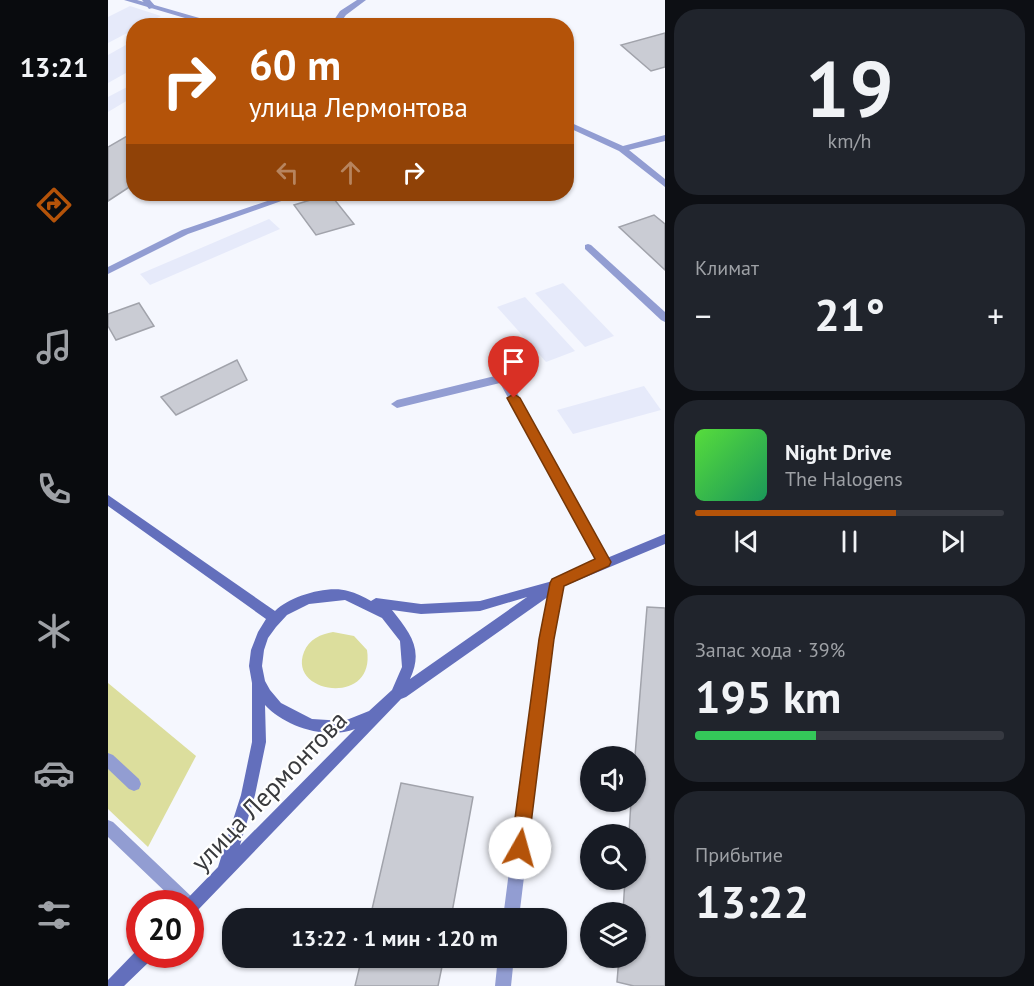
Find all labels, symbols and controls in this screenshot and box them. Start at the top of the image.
text: 60 m [249,37,341,92]
text: 19 [805,38,894,139]
icon: right [150,42,228,120]
text: 13:21 [20,50,88,84]
text: улица Лермонтова [249,90,468,124]
text: km/h [828,128,871,154]
icon: left [271,156,304,189]
icon: ahead [334,156,367,189]
icon: right [397,156,430,189]
icon: directions [33,184,75,226]
text: Климат [695,255,759,281]
text: 21° [814,285,885,343]
text: − [695,294,712,337]
text: + [987,294,1004,337]
icon: music [33,326,75,368]
pin [488,336,539,398]
icon: arrive [497,345,530,378]
text: Night Drive [785,438,892,466]
text: The Halogens [785,466,903,492]
icon: phone [33,468,75,510]
icon: previous [730,525,763,558]
icon: pause [833,525,866,558]
icon: next [936,525,969,558]
icon: climate [33,610,75,652]
text: Запас хода · 39% [695,637,845,663]
text: 195 km [695,667,841,725]
street label: улица Лермонтова [184,703,354,878]
map controls [580,746,646,968]
button: sound [580,746,646,812]
icon: car [33,752,75,794]
position arrow [488,816,552,880]
button: search [580,824,646,890]
text: Прибытие [695,842,783,868]
text: 13:22 [695,872,809,930]
speed limit sign: 20 [126,890,204,968]
icon: filters [33,894,75,936]
button: layers [580,902,646,968]
text: 13:22 · 1 мин · 120 m [291,924,498,952]

